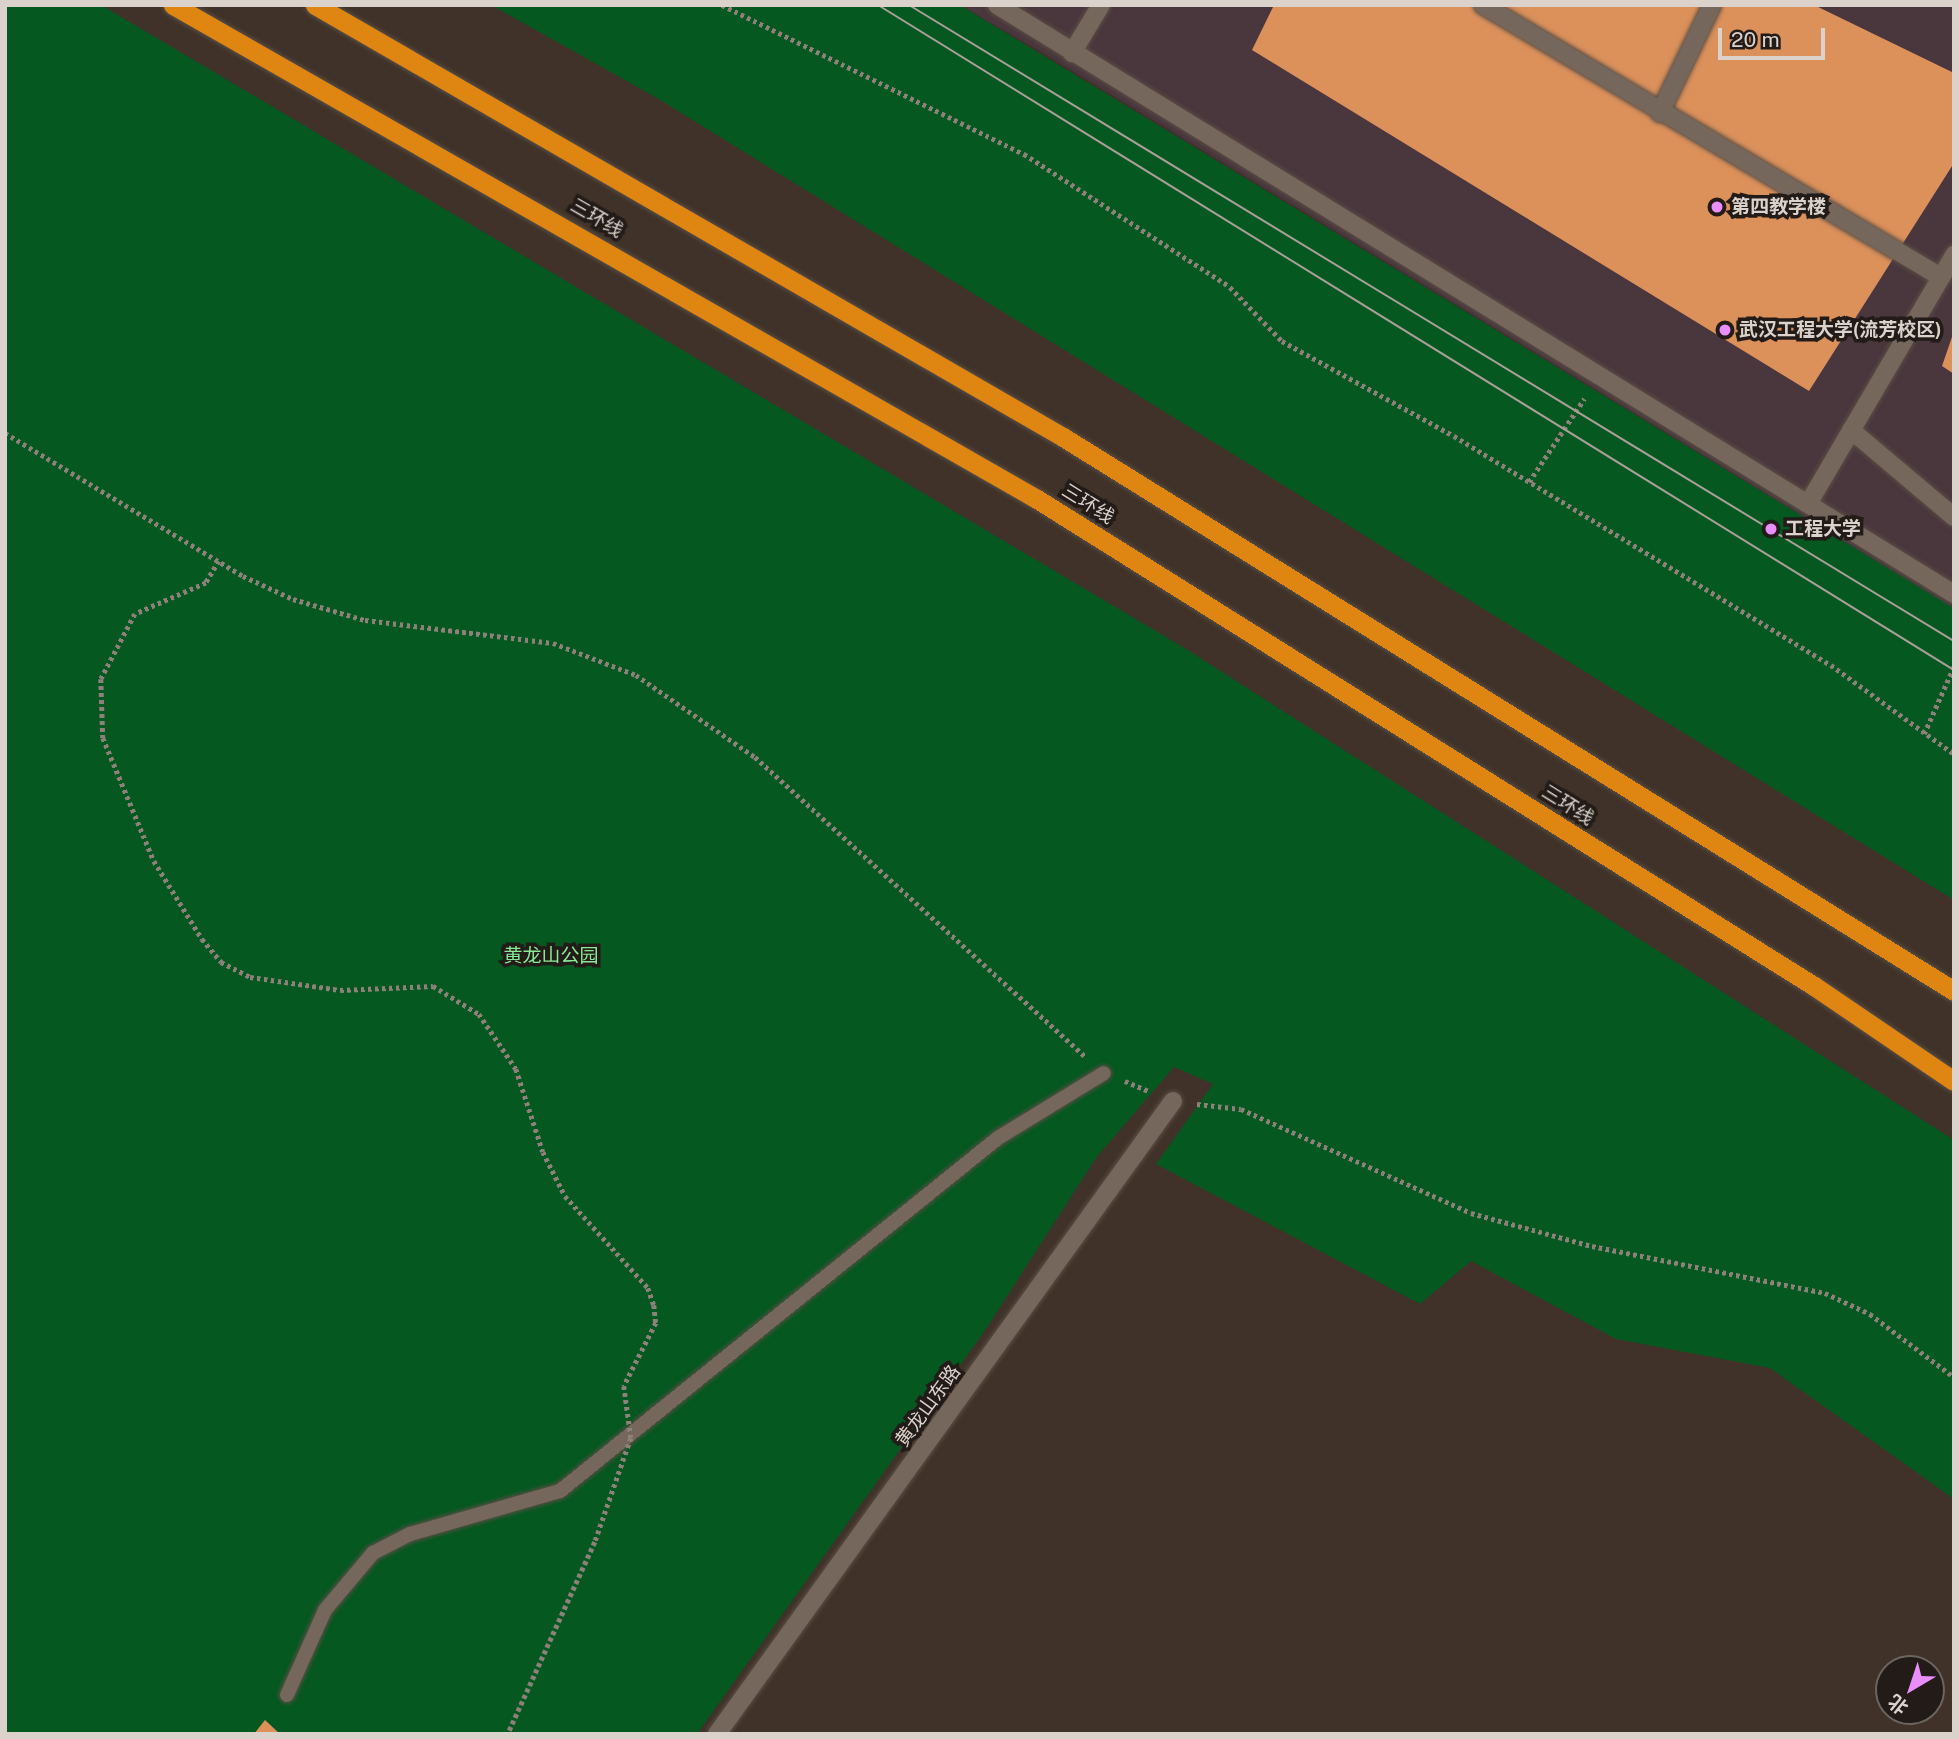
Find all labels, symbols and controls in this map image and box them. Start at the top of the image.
scale bar [1721,14,1828,58]
text: 20 m [1731,27,1780,52]
street label: 三环线 [567,194,627,242]
place label: 第四教学楼 [1731,196,1826,218]
marker: 第四教学楼 [1709,199,1725,215]
place label: 武汉工程大学(流芳校区) [1739,319,1942,341]
marker: 武汉工程大学(流芳校区) [1717,322,1733,338]
street label: 三环线 [1058,479,1118,529]
place label: 工程大学 [1785,518,1861,540]
marker: 工程大学 [1763,521,1779,537]
street label: 三环线 [1538,780,1598,830]
park label: 黄龙山公园 [504,945,598,967]
street label: 黄龙山东路 [891,1361,965,1451]
north arrow [1875,1655,1945,1725]
text: 北 [1884,1690,1912,1719]

